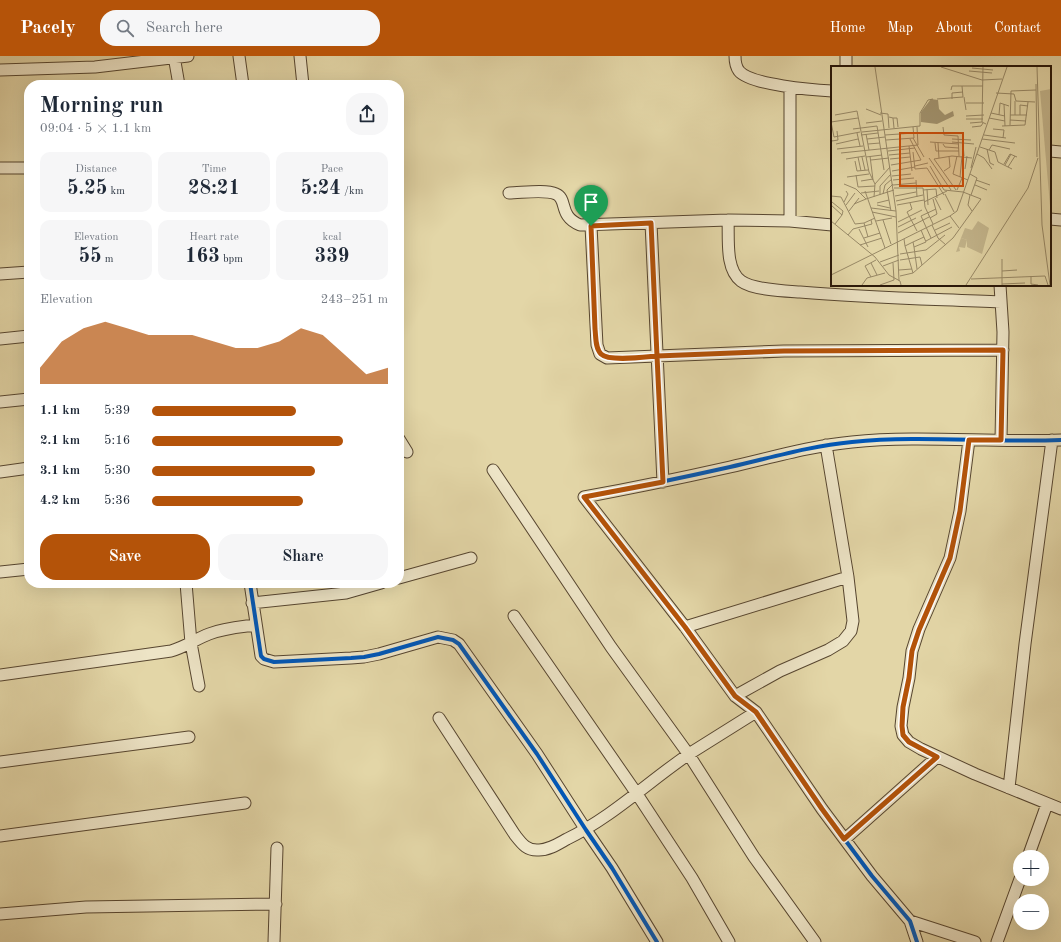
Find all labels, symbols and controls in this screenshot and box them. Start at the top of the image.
search box [100,10,380,46]
icon: search [114,17,136,39]
text: Pacely [20,19,76,38]
text: Search here [146,21,223,36]
text: Home [830,21,865,35]
text: Map [887,21,913,35]
text: About [935,21,972,35]
text: Contact [994,21,1041,35]
inset map [831,66,1051,286]
button: share [346,93,388,135]
text: Morning run [40,95,163,117]
text: 09:04 · 5 × 1.1 km [40,122,151,135]
text: Distance [75,164,117,175]
text: Time [202,164,226,175]
text: Pace [321,164,343,175]
text: 5.25 [67,179,107,199]
text: 28:21 [188,179,240,199]
text: 5:24 [301,179,341,199]
pin [574,185,608,226]
text: km [107,186,125,197]
text: /km [341,186,363,197]
icon: arrive [580,191,602,213]
text: Elevation [74,232,118,243]
text: Heart rate [189,232,239,243]
text: kcal [323,232,341,243]
text: 55 [78,247,102,267]
text: 163 [185,247,220,267]
text: 339 [315,247,349,267]
text: m [102,254,114,265]
text: bpm [220,254,243,265]
text: Elevation [40,293,93,306]
text: 243–251 m [321,293,388,306]
text: 1.1 km [40,404,80,417]
text: 5:39 [104,404,130,417]
text: 2.1 km [40,434,80,447]
text: 5:16 [104,434,130,447]
text: 3.1 km [40,464,80,477]
text: 5:30 [104,464,130,477]
text: 4.2 km [40,494,80,507]
text: 5:36 [104,494,130,507]
button: Save [40,534,210,580]
button: Share [218,534,388,580]
map controls [1013,850,1049,930]
button: + [1013,850,1049,886]
button: − [1013,894,1049,930]

